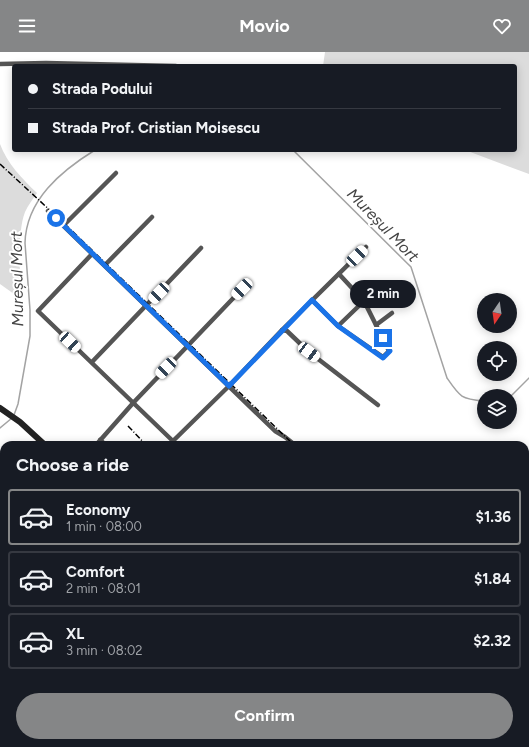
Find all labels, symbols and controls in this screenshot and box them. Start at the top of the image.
icon: menu [16,15,38,37]
text: Movio [239,15,290,37]
icon: heart [491,15,513,37]
text: Strada Podului [52,80,153,98]
text: Strada Prof. Cristian Moisescu [52,119,260,137]
water label: Mureșul Mort [343,184,423,266]
route start [47,209,65,227]
water label: Mureșul Mort [7,231,27,327]
car [344,243,370,269]
car [229,276,255,302]
car [146,280,172,306]
callout: 2 min [350,280,416,308]
text: 2 min [367,286,399,301]
north arrow [477,293,517,333]
map controls [477,293,517,429]
car [57,329,83,355]
route end [374,329,392,347]
car [296,340,322,364]
button: locate [477,341,517,381]
car [153,355,179,381]
button: layers [477,389,517,429]
text: Choose a ride [16,454,129,476]
icon: car [18,499,54,535]
text: Economy [66,501,131,519]
text: $1.36 [476,508,511,526]
text: 1 min · 08:00 [66,519,142,534]
icon: car [18,561,54,597]
text: Comfort [66,563,125,581]
text: $1.84 [474,570,511,588]
text: 2 min · 08:01 [66,581,141,596]
icon: car [18,623,54,659]
text: XL [66,625,84,643]
text: $2.32 [473,632,511,650]
text: 3 min · 08:02 [66,643,143,658]
button: Confirm [16,693,513,739]

